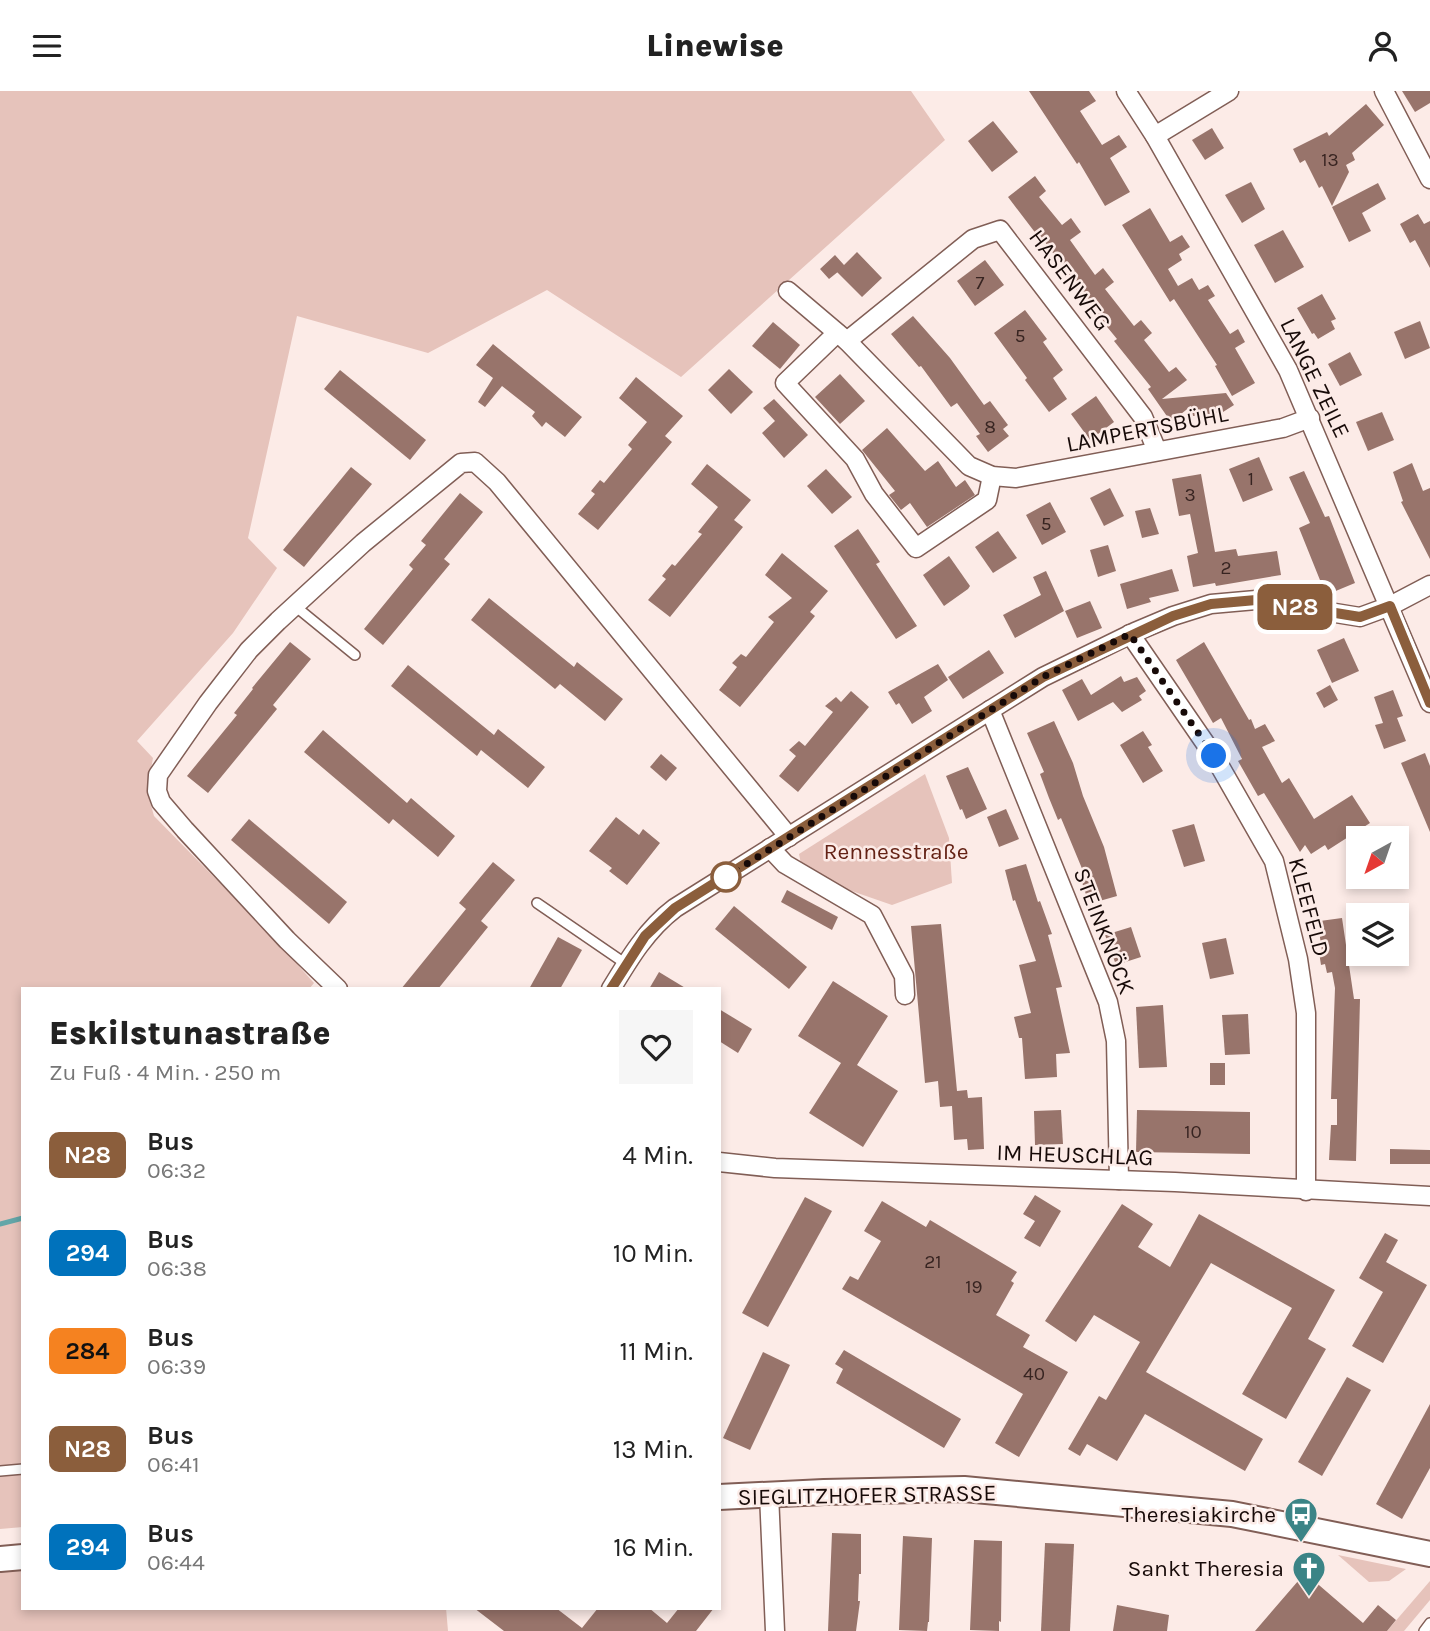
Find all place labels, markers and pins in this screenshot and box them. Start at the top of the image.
unlabelled marker [711,862,741,892]
bus stop icon: Theresiakirche [1282,1495,1320,1544]
place label: Theresiakirche [1121,1501,1276,1528]
church icon: Sankt Theresia [1290,1549,1328,1598]
place label: Sankt Theresia [1128,1555,1284,1582]

